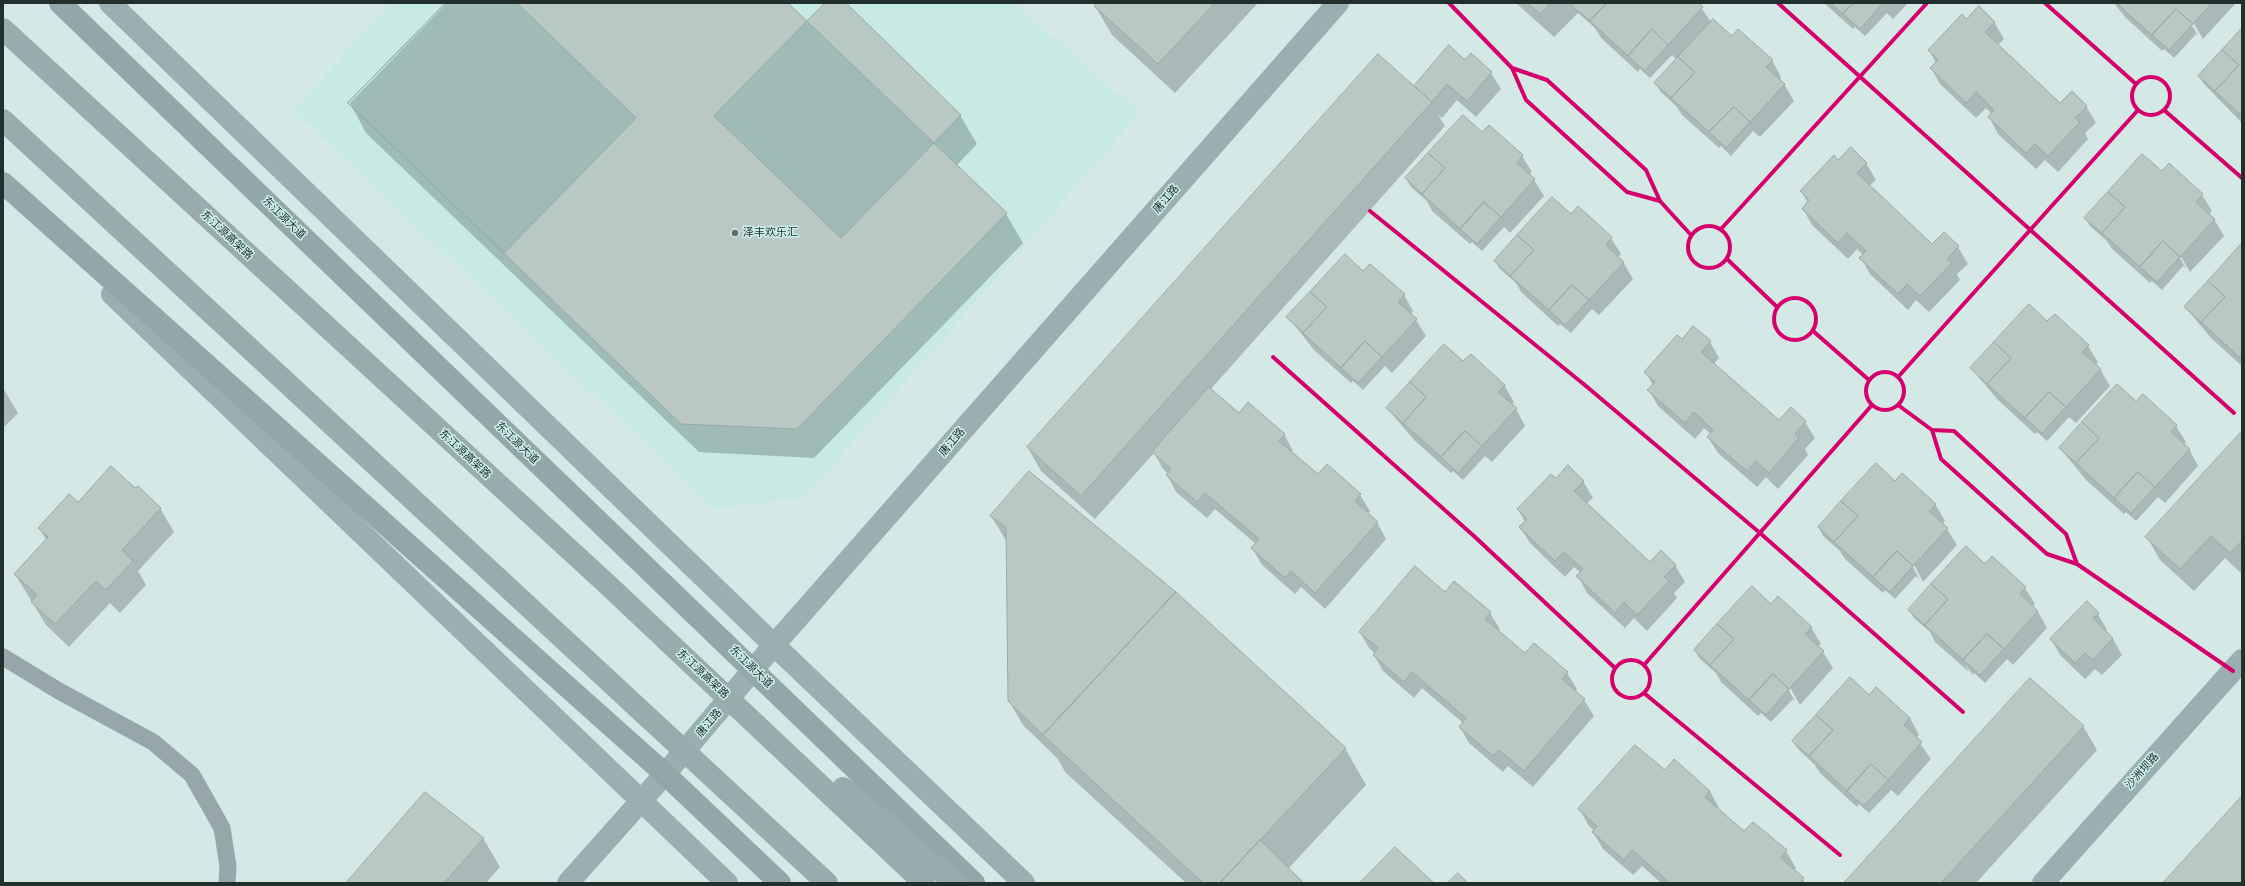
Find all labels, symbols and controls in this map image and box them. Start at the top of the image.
street label: 唐江路 [1150,182,1182,216]
street label: 东江源大道 [260,194,308,242]
street label: 东江源高架路 [198,208,256,262]
place label: 泽丰欢乐汇 [743,226,798,240]
marker: 泽丰欢乐汇 [730,228,740,238]
street label: 东江源大道 [493,419,541,467]
street label: 唐江路 [936,425,968,459]
street label: 东江源高架路 [436,427,494,481]
street label: 东江源大道 [727,643,775,691]
street label: 东江源高架路 [674,647,732,701]
street label: 唐江路 [693,706,725,740]
street label: 沙洲坝路 [2122,750,2162,792]

